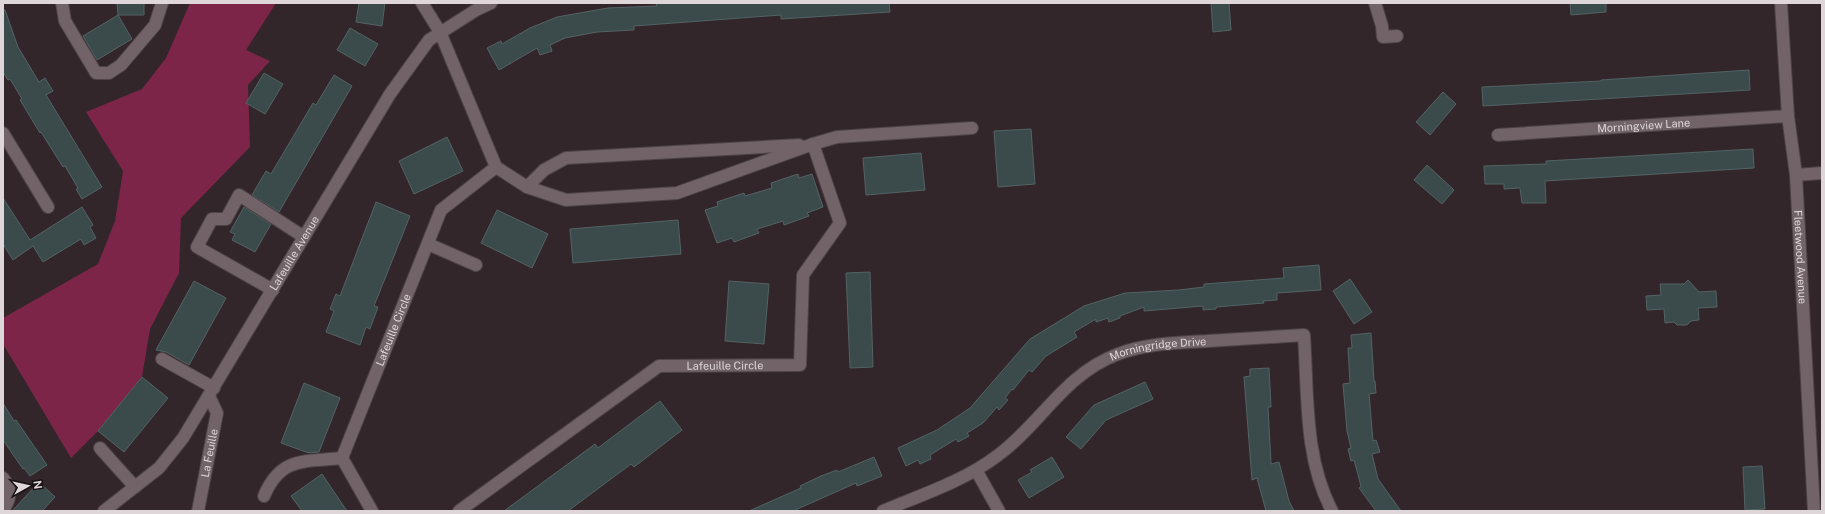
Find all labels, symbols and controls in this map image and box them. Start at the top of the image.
street label: Morningview Lane [1597,116,1691,134]
street label: Fleetwood Avenue [1792,210,1809,304]
street label: Lafeuille Avenue [267,214,321,293]
street label: Lafeuille Circle [373,292,413,368]
street label: Morningridge Drive [1108,335,1207,363]
street label: Lafeuille Circle [687,359,763,372]
street label: La Feuille [199,428,220,478]
north arrow [8,466,48,506]
text: N [31,480,44,490]

